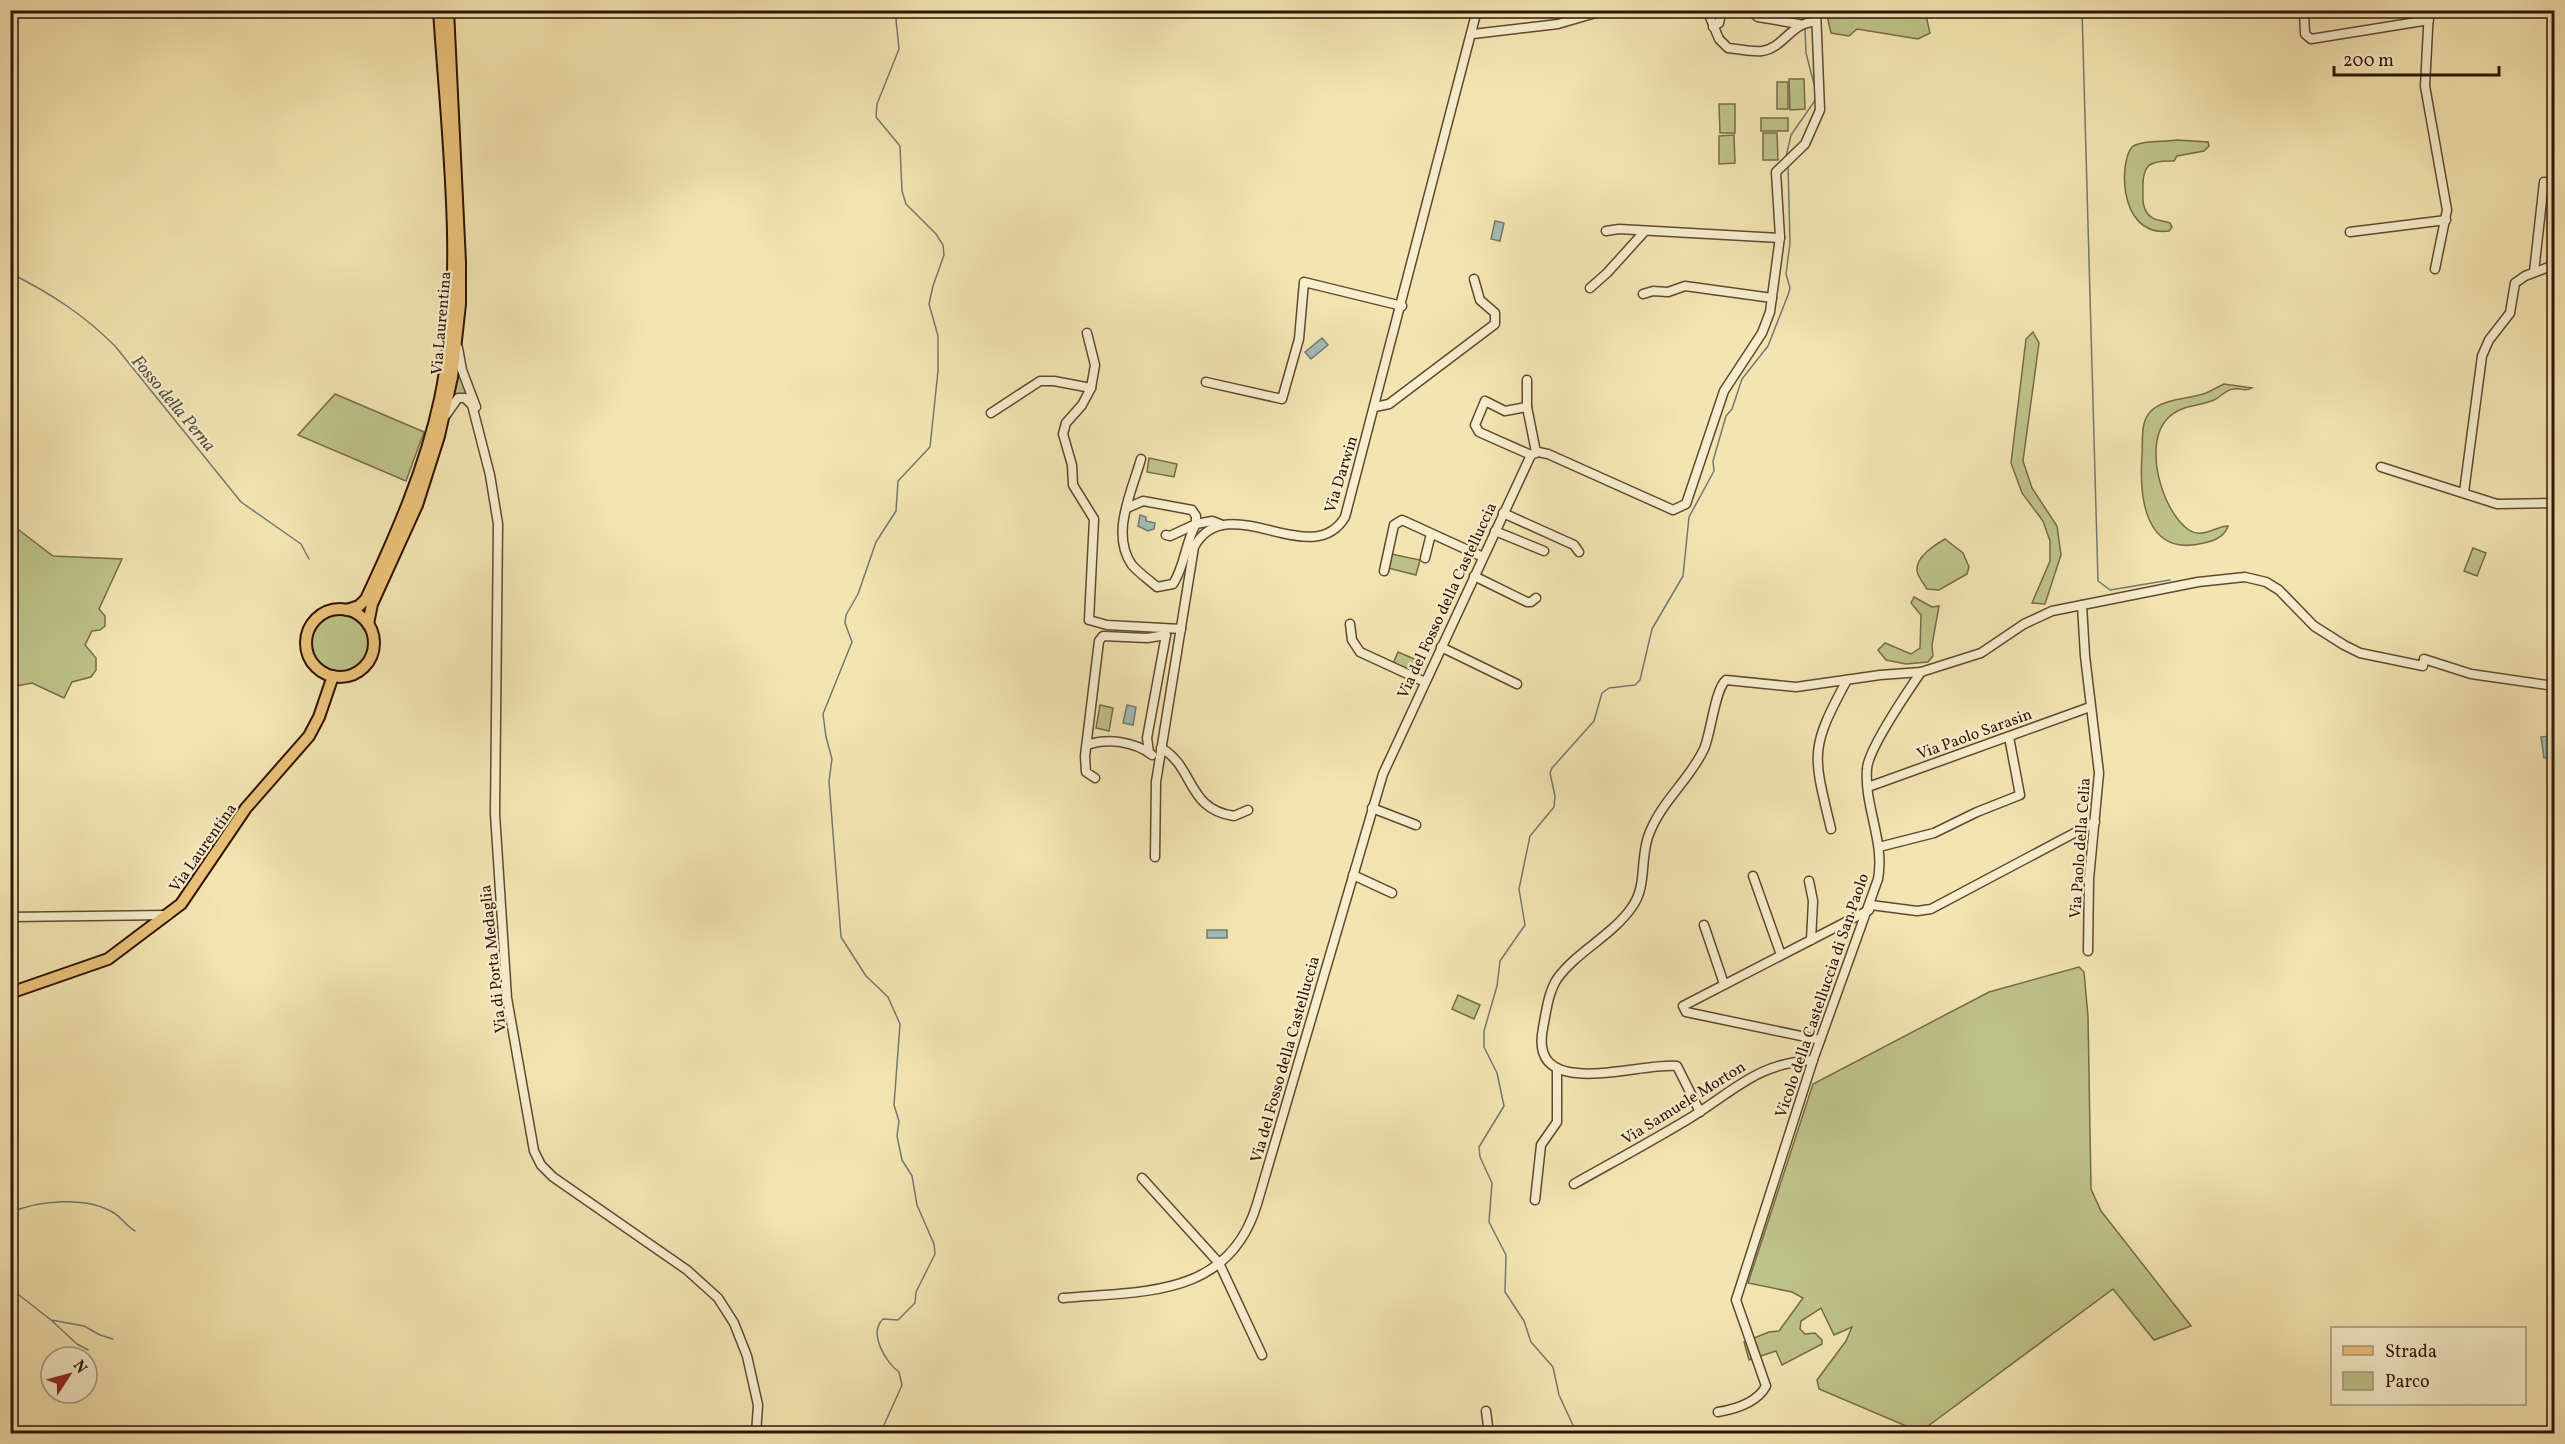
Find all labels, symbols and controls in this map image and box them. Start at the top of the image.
scale bar [2334,39,2499,77]
text: 200 m [2343,49,2394,74]
street label: Via Laurentina [427,270,457,376]
water label: Fosso della Perna [125,350,221,458]
street label: Via Darwin [1320,433,1364,516]
street label: Via del Fosso della Castelluccia [1393,499,1503,703]
street label: Via Paolo Sarasin [1914,704,2035,766]
street label: Via Paolo della Celia [2065,777,2097,919]
street label: Via Laurentina [165,799,242,897]
street label: Vicolo della Castelluccia di San Paolo [1771,871,1875,1121]
street label: Via di Porta Medaglia [475,883,513,1034]
street label: Via del Fosso della Castelluccia [1246,954,1326,1166]
street label: Via Samuele Morton [1618,1057,1750,1151]
legend [2331,1327,2526,1405]
text: Strada [2385,1340,2437,1365]
north arrow [39,1345,99,1405]
text: N [67,1356,92,1379]
text: Parco [2385,1370,2430,1395]

